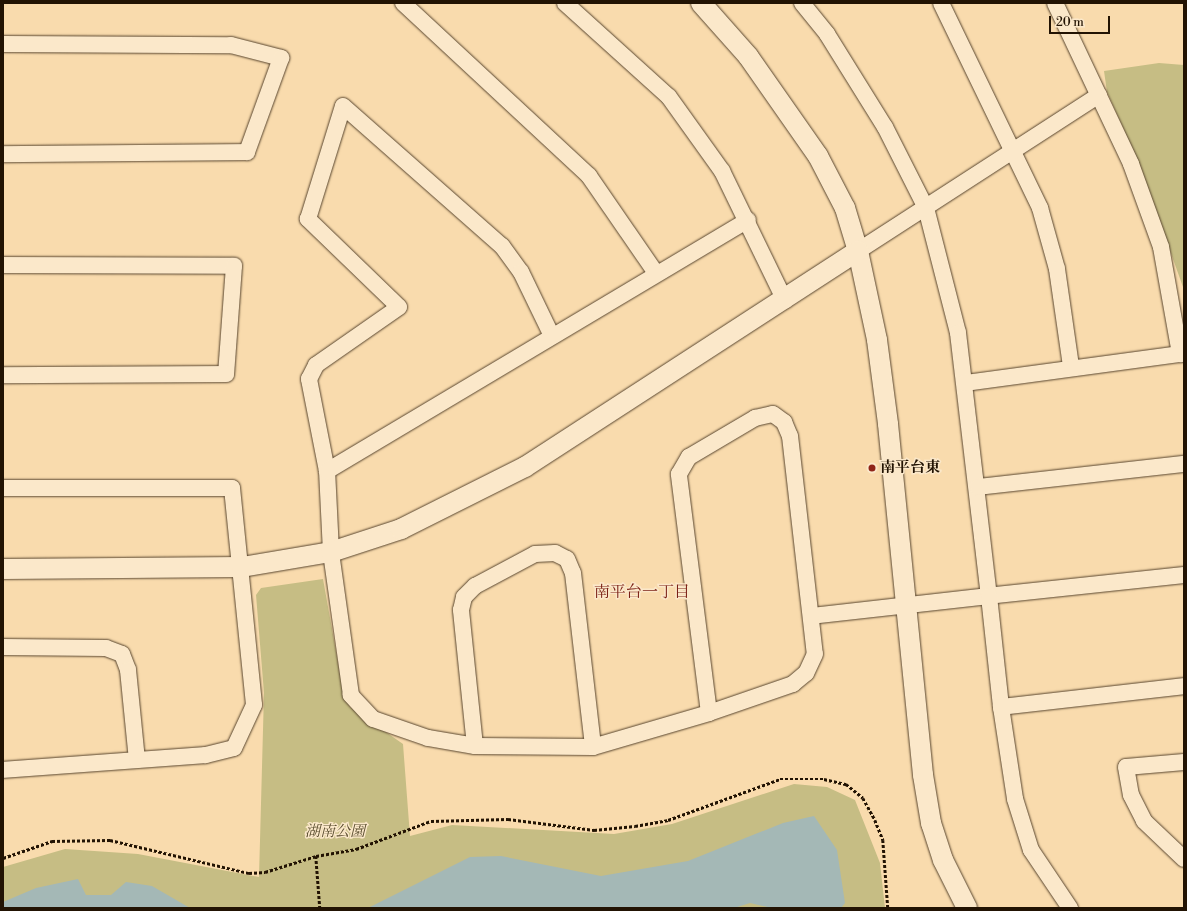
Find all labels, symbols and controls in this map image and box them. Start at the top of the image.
scale bar [1051,8,1112,34]
text: 20 m [1056,15,1084,30]
place label: 南平台東 [880,459,940,477]
marker: 南平台東 [867,463,877,473]
district label: 南平台一丁目 [594,582,690,602]
park label: 湖南公園 [305,823,365,841]

